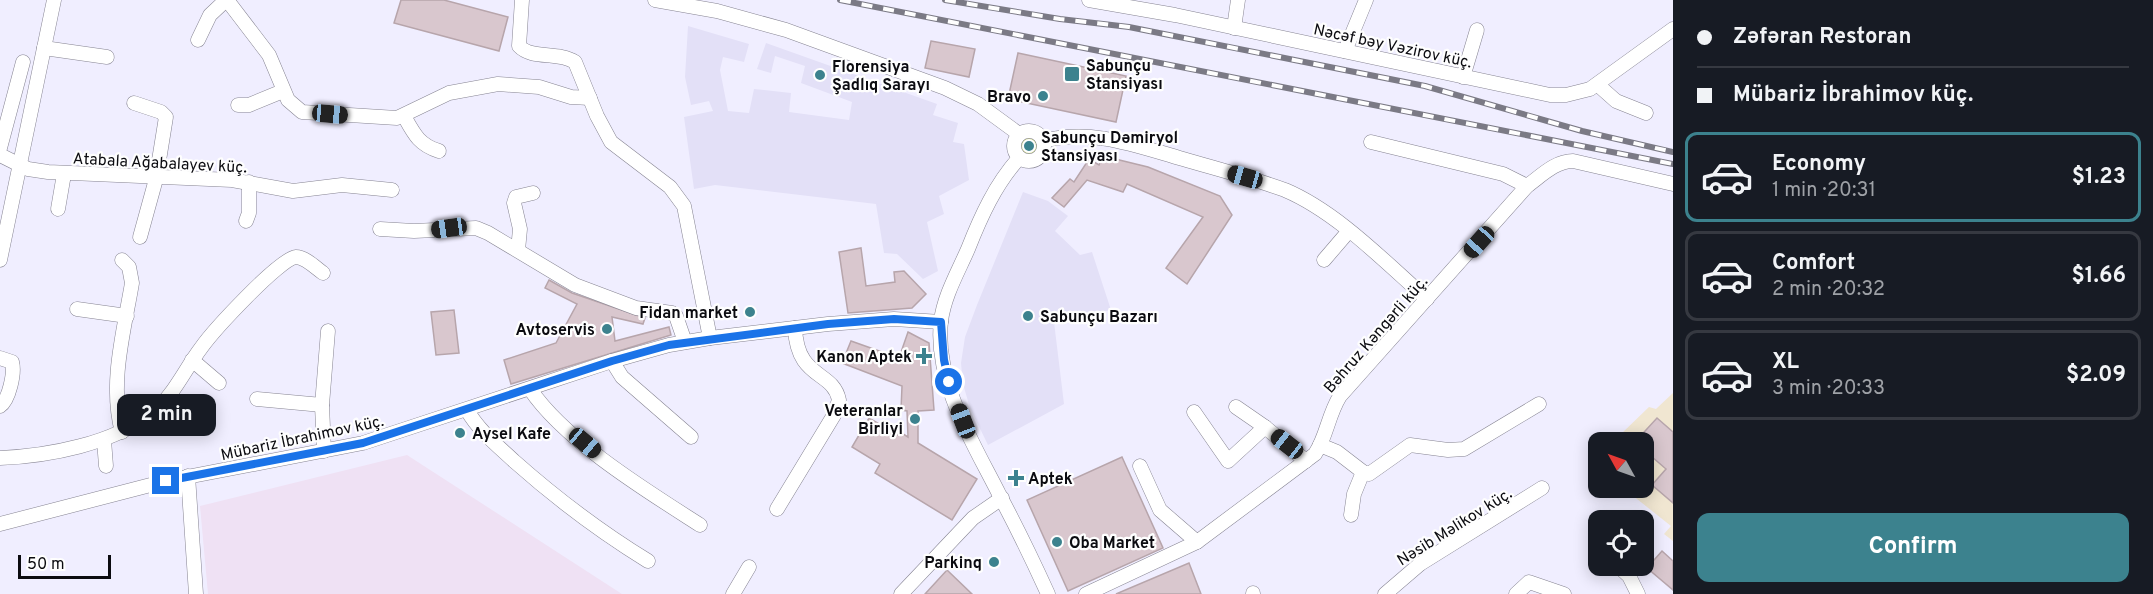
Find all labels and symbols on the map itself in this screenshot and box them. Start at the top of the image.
street label: Nəcəf bəy Vəzirov küç. [1311,20,1474,74]
place label: Sabunçu Stansiyası [1086,57,1163,95]
place label: Florensiya Şadlıq Sarayı [832,58,930,96]
marker: Sabunçu Stansiyası [1063,65,1081,83]
marker: Florensiya Şadlıq Sarayı [813,68,827,82]
place label: Bravo [987,88,1031,108]
marker: Bravo [1036,89,1050,103]
car [311,103,349,125]
place label: Sabunçu Dəmiryol Stansiyası [1041,129,1178,167]
marker: Sabunçu Dəmiryol Stansiyası [1022,139,1036,153]
street label: Atabala Ağabalayev küç. [72,149,248,179]
car [1225,163,1265,191]
car [430,217,468,239]
car [1460,223,1498,261]
street label: Bəhruz Kəngərli küç. [1320,273,1433,398]
place label: Fidan market [639,304,738,324]
marker: Fidan market [743,305,757,319]
place label: Sabunçu Bazarı [1040,308,1158,328]
marker: Sabunçu Bazarı [1021,309,1035,323]
place label: Avtoservis [515,321,595,341]
marker: Avtoservis [600,322,614,336]
place label: Kanon Aptek [816,348,912,368]
marker: Kanon Aptek [917,349,931,363]
route start [935,368,962,395]
callout: 2 min [116,394,216,436]
car [948,401,978,441]
place label: Veteranlar Birliyi [824,402,903,440]
street label: Mübariz İbrahimov küç. [219,411,386,466]
marker: Veteranlar Birliyi [908,412,922,426]
place label: Aysel Kafe [472,425,551,445]
car [565,425,605,461]
marker: Aysel Kafe [453,426,467,440]
car [1267,426,1307,462]
north arrow [1588,432,1654,498]
route end [152,467,179,494]
place label: Aptek [1028,470,1073,490]
marker: Aptek [1009,471,1023,485]
street label: Nəsib Məlikov küç. [1394,484,1516,571]
place label: Oba Market [1069,534,1155,554]
marker: Oba Market [1050,535,1064,549]
scale bar [18,552,111,580]
place label: Parkinq [924,554,982,574]
marker: Parkinq [987,555,1001,569]

